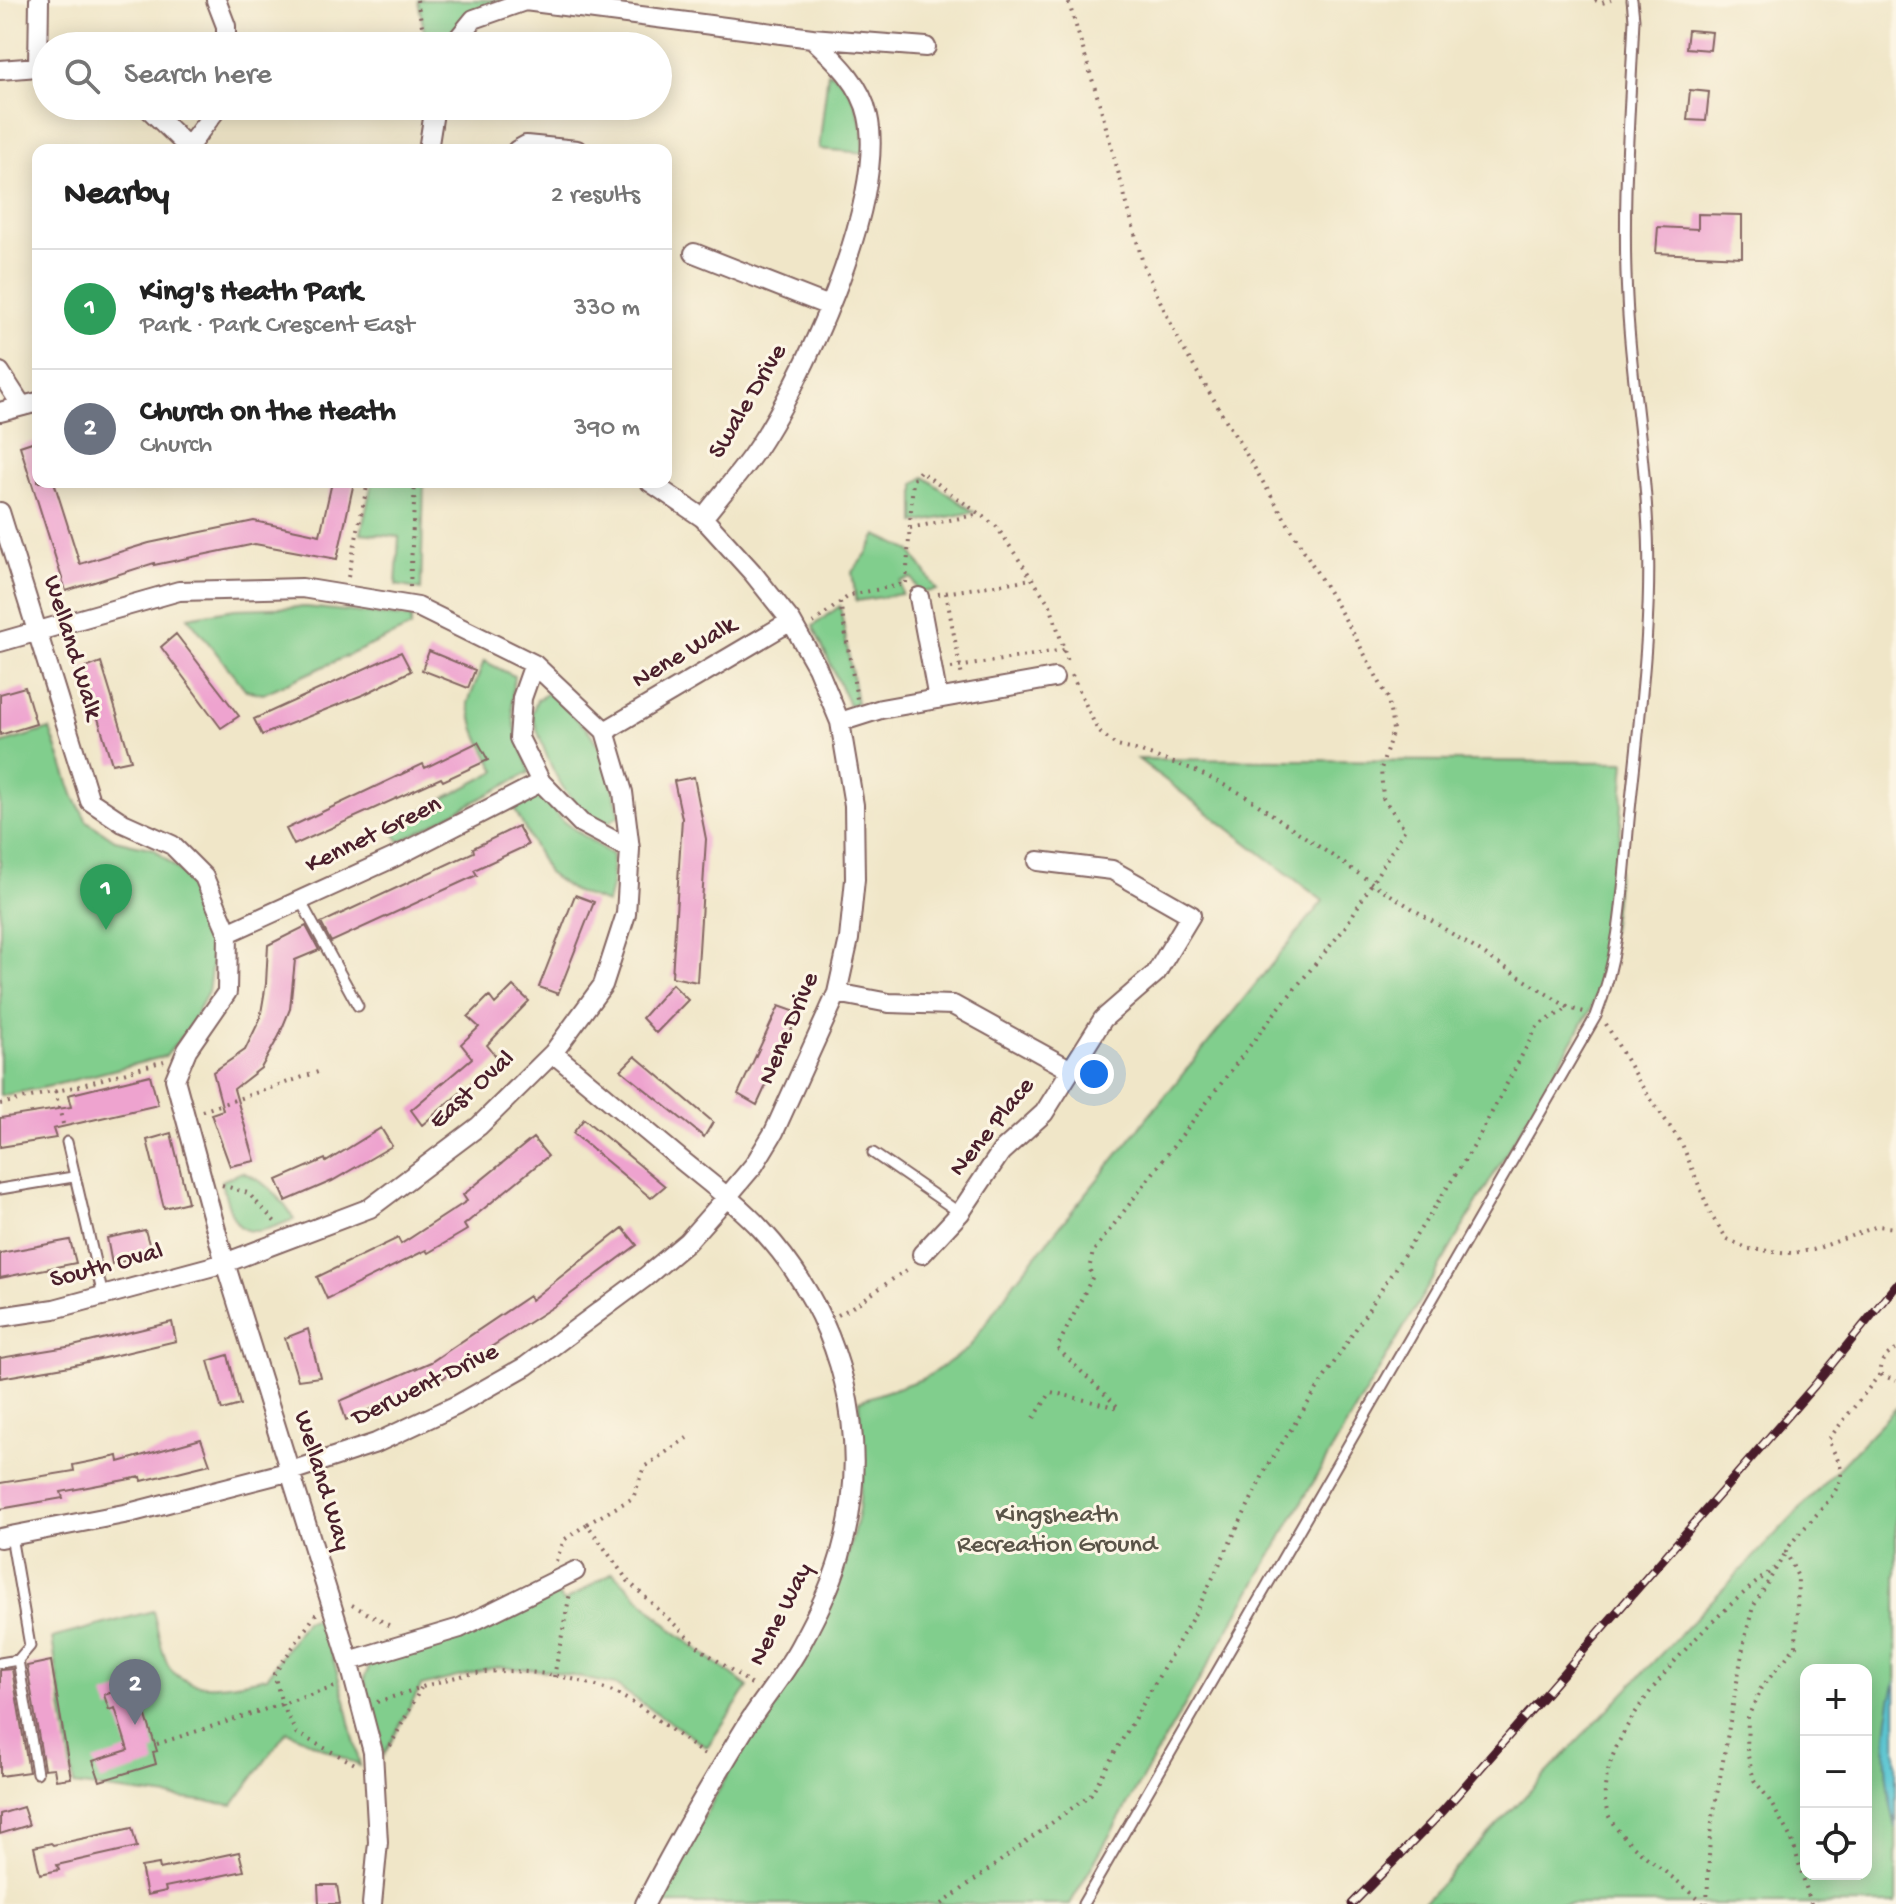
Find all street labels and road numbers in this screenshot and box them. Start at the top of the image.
street label: Swale Drive [703,338,796,465]
street label: Welland Walk [34,572,108,726]
street label: Nene Walk [627,610,745,697]
street label: Kennet Green [301,789,448,882]
street label: Nene Drive [752,968,828,1090]
street label: East Oval [424,1045,522,1137]
street label: Nene Place [943,1072,1043,1184]
street label: South Oval [47,1237,167,1297]
street label: Derwent Drive [346,1337,505,1436]
street label: Welland Way [285,1407,357,1555]
street label: Nene Way [743,1558,821,1672]

